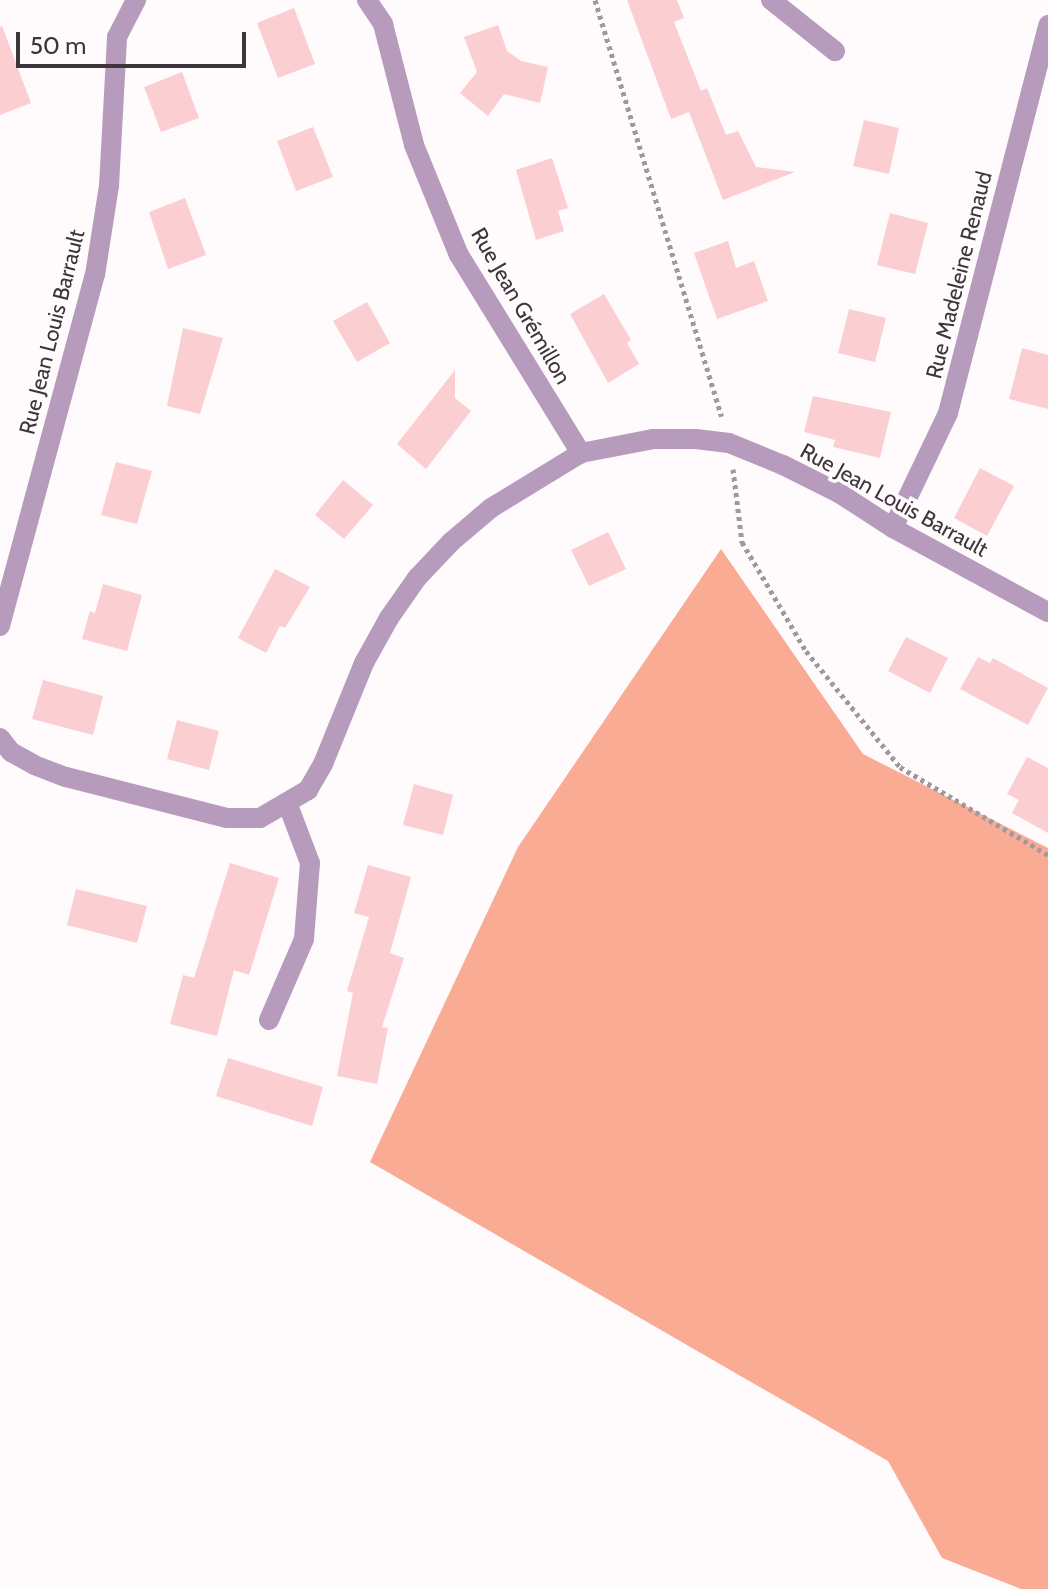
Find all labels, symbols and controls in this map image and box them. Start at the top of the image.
scale bar [20,16,250,66]
text: 50 m [30,31,86,60]
street label: Rue Madeleine Renaud [920,169,998,381]
street label: Rue Jean Grémillon [465,223,577,389]
street label: Rue Jean Louis Barrault [14,227,90,437]
street label: Rue Jean Louis Barrault [796,437,992,563]

